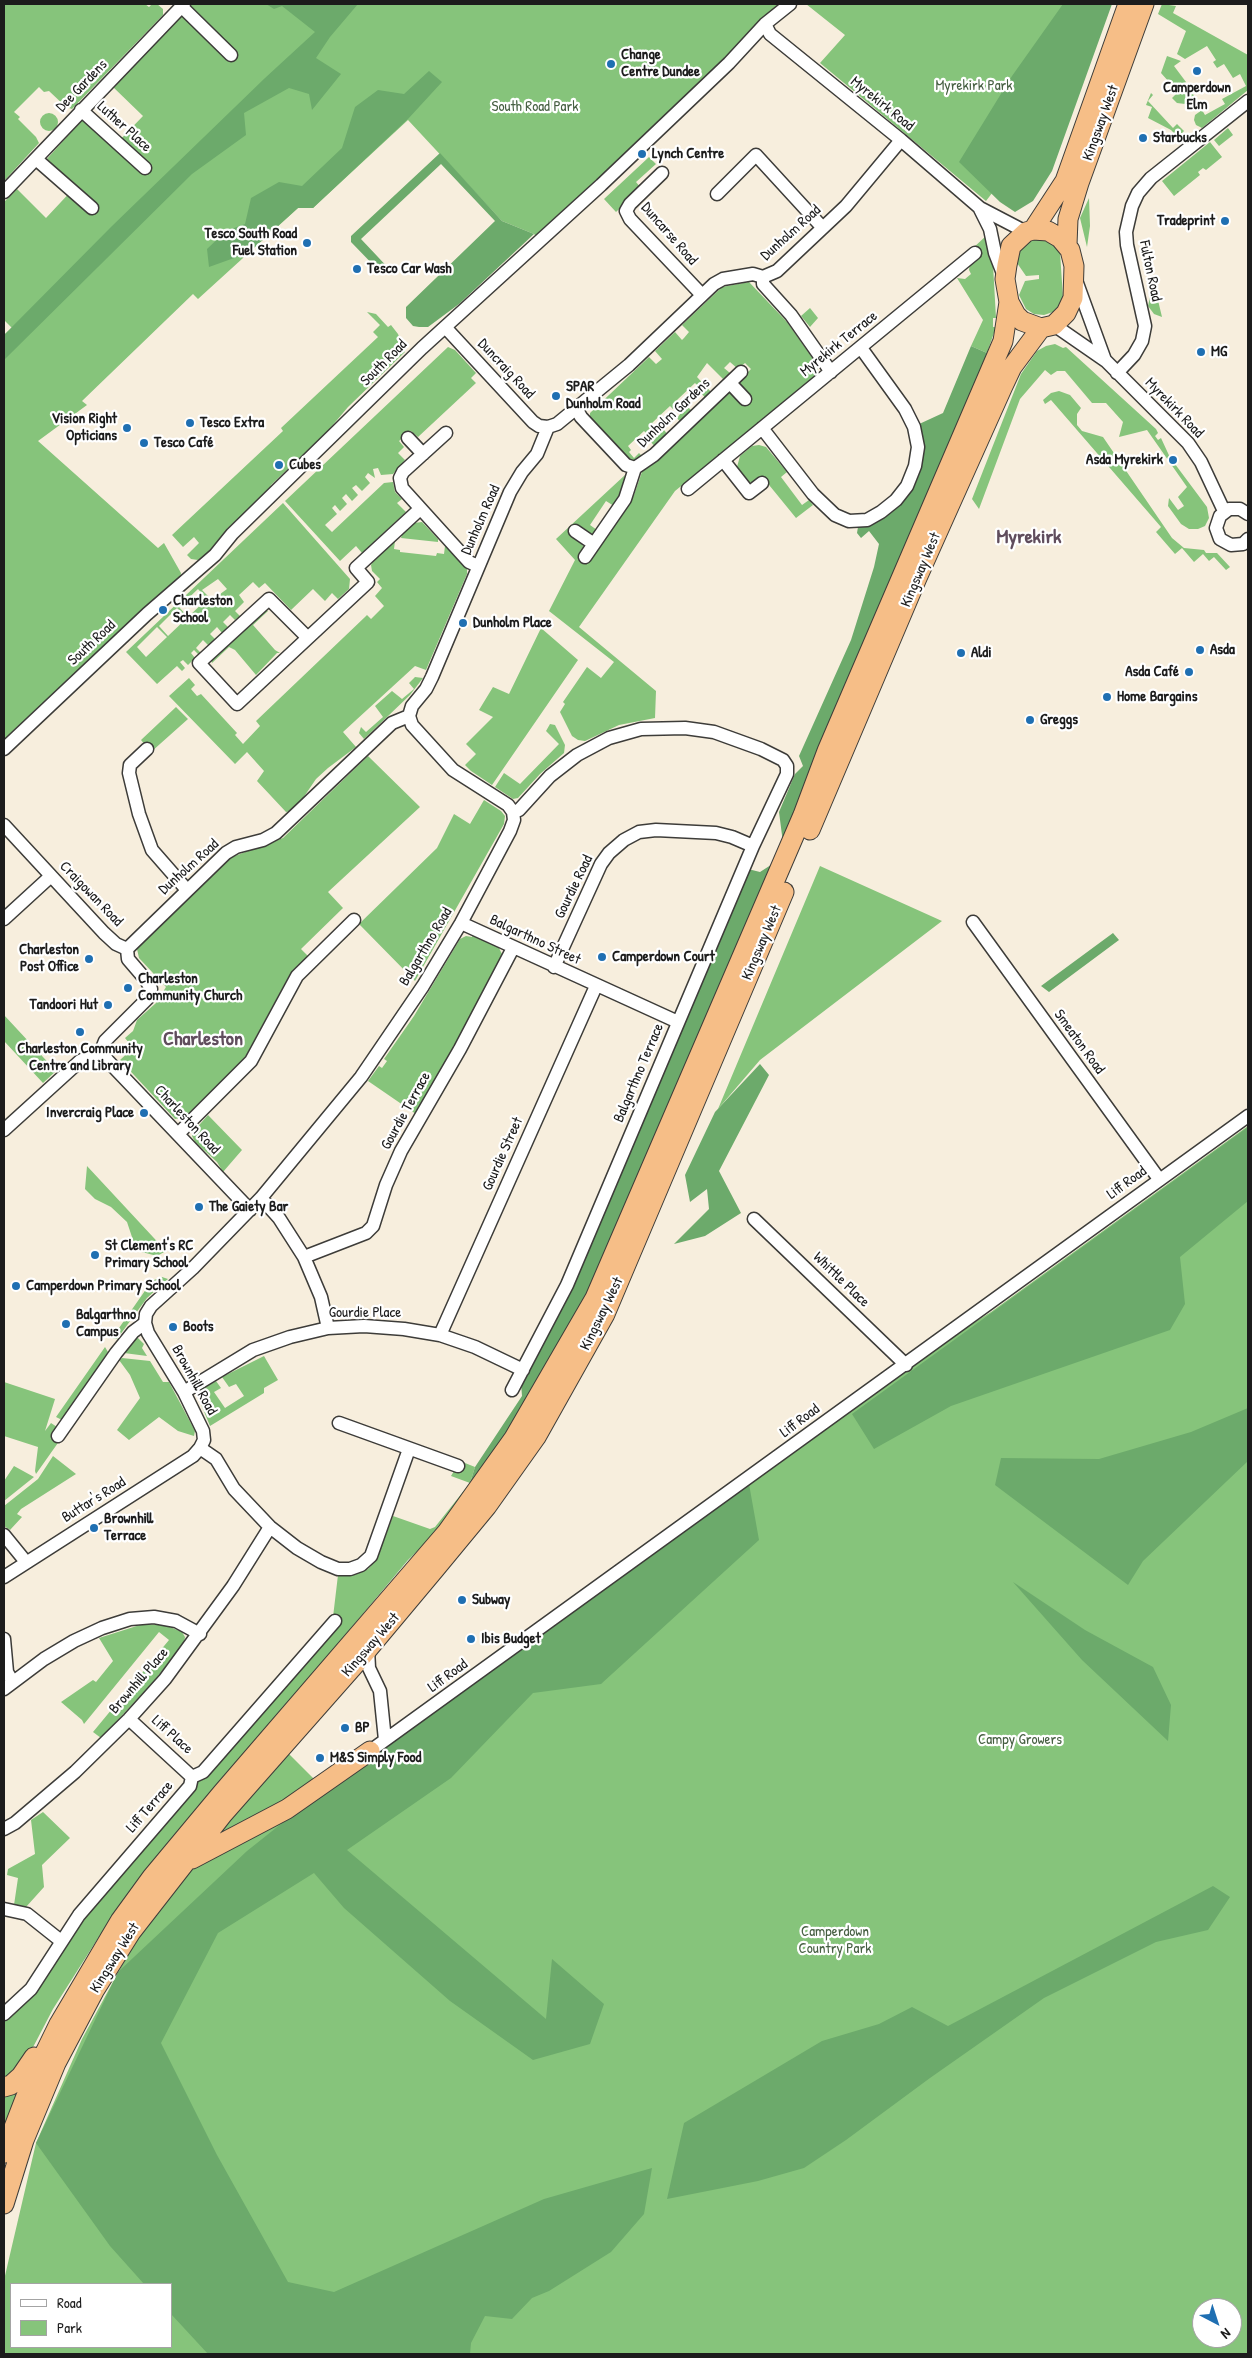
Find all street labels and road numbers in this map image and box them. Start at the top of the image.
street label: Dee Gardens [53,56,111,116]
street label: Myrekirk Road [847,73,917,135]
street label: Kingsway West [1079,83,1123,163]
street label: Luther Place [93,98,155,156]
street label: Duncarse Road [637,199,701,269]
street label: Dunholm Road [757,201,825,265]
street label: Fulton Road [1135,239,1165,303]
street label: Myrekirk Terrace [797,307,881,381]
street label: Duncraig Road [474,335,538,403]
street label: South Road [357,336,411,390]
street label: Myrekirk Road [1141,374,1207,442]
street label: Dunholm Gardens [634,375,714,451]
street label: Dunholm Road [458,482,504,558]
street label: Kingsway West [897,530,945,610]
street label: South Road [64,616,120,670]
street label: Dunholm Road [155,835,223,899]
street label: Gourdie Road [551,852,597,922]
street label: Craigowan Road [55,858,127,930]
street label: Kingsway West [738,903,786,983]
street label: Balgarthno Road [396,905,456,989]
street label: Balgarthno Street [487,911,583,969]
street label: Smeaton Road [1050,1006,1108,1078]
street label: Balgarthno Terrace [610,1021,668,1125]
street label: Gourdie Terrace [377,1069,435,1153]
street label: Charleston Road [150,1082,224,1158]
street label: Gourdie Street [479,1114,527,1194]
street label: Liff Road [1104,1163,1150,1203]
street label: Whittle Place [809,1249,873,1311]
street label: Kingsway West [577,1274,627,1354]
street label: Gourdie Place [329,1304,401,1322]
street label: Brownhill Road [167,1342,221,1418]
street label: Liff Road [777,1400,823,1442]
street label: Buttar's Road [59,1473,129,1527]
street label: Kingsway West [338,1609,404,1681]
street label: Brownhill Place [105,1644,173,1718]
street label: Liff Road [425,1656,471,1696]
street label: Liff Place [148,1712,196,1758]
street label: Liff Terrace [123,1778,177,1836]
street label: Kingsway West [86,1920,144,1996]

